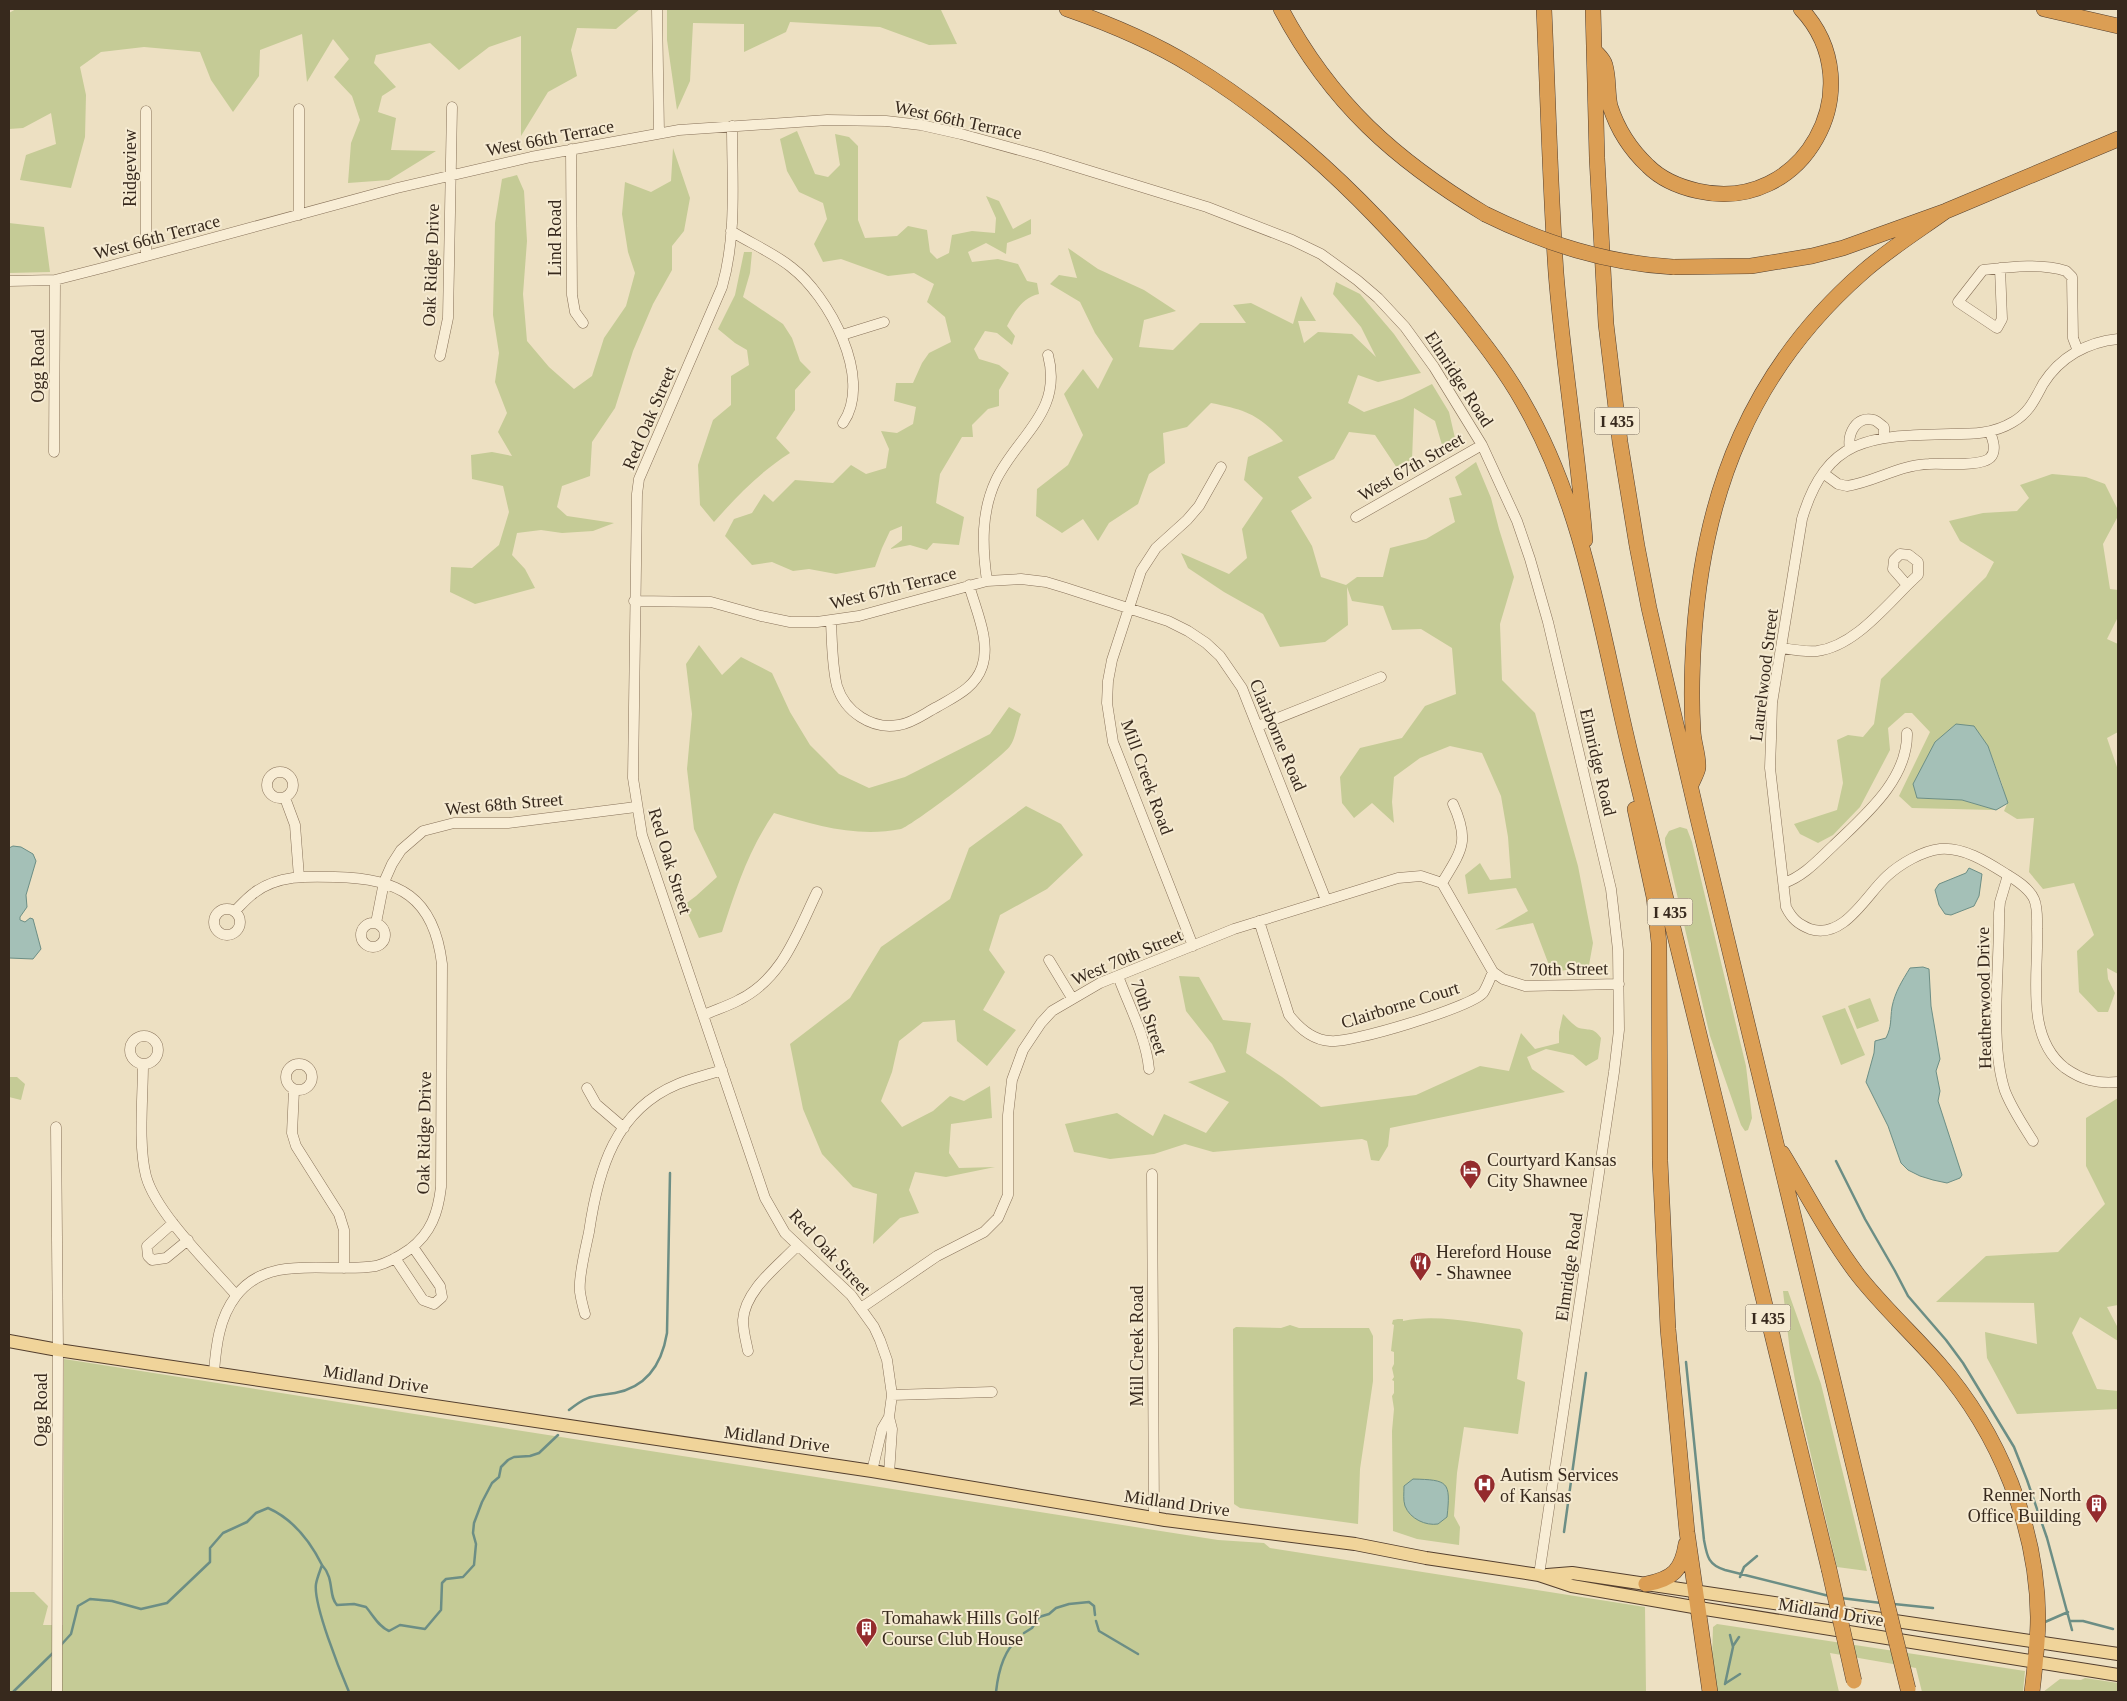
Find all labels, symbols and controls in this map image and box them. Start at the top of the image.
street label: West 66th Terrace [892,97,1024,143]
street label: West 66th Terrace [484,116,616,160]
street label: Ridgeview [120,129,140,207]
street label: Lind Road [545,200,565,276]
street label: Oak Ridge Drive [419,203,443,327]
street label: West 66th Terrace [92,211,222,263]
street label: Elmridge Road [1421,328,1497,430]
street label: Ogg Road [28,329,48,403]
street label: Red Oak Street [618,363,680,473]
road number: I 435 [1594,408,1640,434]
street label: West 67th Street [1355,429,1467,505]
street label: West 67th Terrace [828,563,958,613]
street label: Laurelwood Street [1746,608,1782,742]
street label: Clairborne Road [1245,676,1311,794]
street label: Elmridge Road [1576,706,1620,818]
street label: Mill Creek Road [1117,717,1177,837]
street label: West 68th Street [444,789,564,819]
street label: Red Oak Street [644,805,696,917]
road number: I 435 [1648,899,1692,926]
street label: West 70th Street [1069,925,1185,989]
street label: Heatherwood Drive [1973,927,1995,1069]
street label: 70th Street [1530,958,1608,980]
street label: 70th Street [1127,977,1171,1057]
street label: Clairborne Court [1339,978,1461,1032]
street label: Oak Ridge Drive [413,1071,435,1195]
place label: Courtyard Kansas City Shawnee [1487,1150,1616,1191]
hotel icon: Courtyard Kansas City Shawnee [1459,1158,1483,1189]
street label: Red Oak Street [785,1205,875,1299]
street label: Elmridge Road [1551,1211,1587,1323]
place label: Hereford House - Shawnee [1436,1242,1551,1283]
restaurant icon: Hereford House - Shawnee [1408,1250,1432,1281]
street label: Mill Creek Road [1127,1286,1147,1406]
road number: I 435 [1746,1305,1790,1332]
street label: Midland Drive [322,1361,430,1397]
street label: Ogg Road [31,1373,51,1447]
street label: Midland Drive [723,1422,831,1456]
place label: Autism Services of Kansas [1500,1465,1619,1506]
hospital icon: Autism Services of Kansas [1472,1473,1496,1504]
place label: Renner North Office Building [1968,1485,2081,1526]
street label: Midland Drive [1123,1486,1231,1520]
building icon: Renner North Office Building [2085,1493,2109,1524]
street label: Midland Drive [1777,1594,1885,1630]
place label: Tomahawk Hills Golf Course Club House [882,1608,1039,1649]
building icon: Tomahawk Hills Golf Course Club House [854,1616,878,1647]

